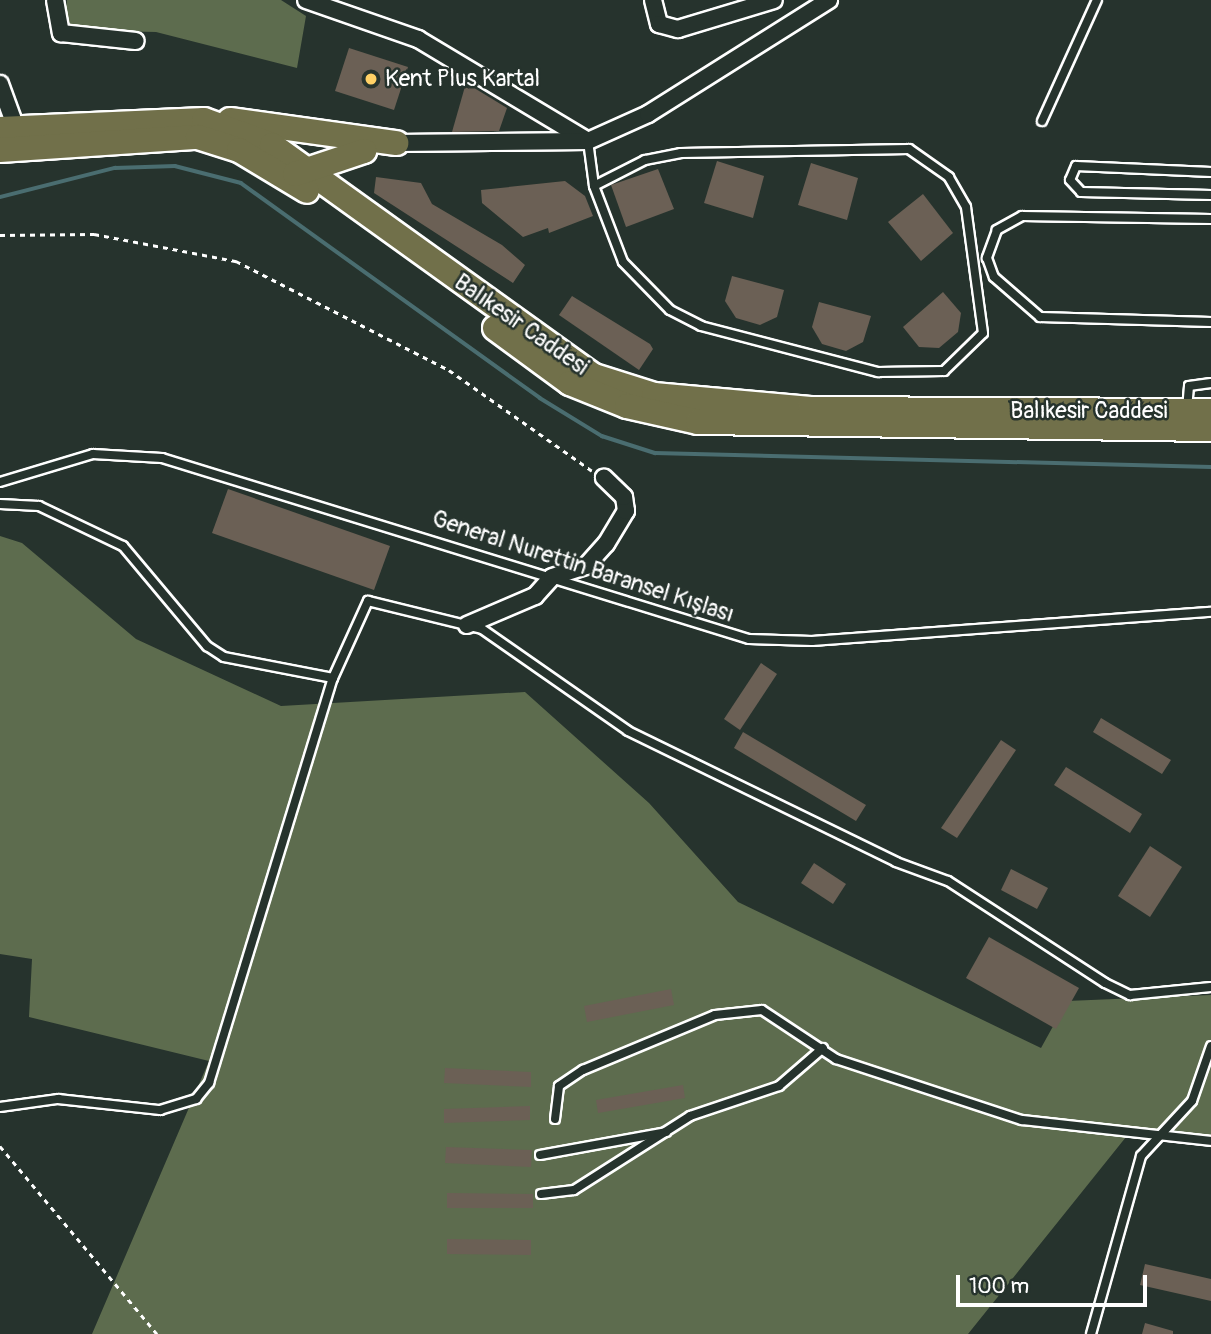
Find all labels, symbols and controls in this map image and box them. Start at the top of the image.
place label: Kent Plus Kartal [385,65,540,93]
marker: Kent Plus Kartal [363,71,379,87]
street label: Balıkesir Caddesi [449,269,593,381]
street label: Balıkesir Caddesi [1010,397,1168,425]
street label: General Nurettin Baransel Kışlası [428,505,738,629]
scale bar [959,1260,1150,1304]
text: 100 m [969,1273,1029,1300]

